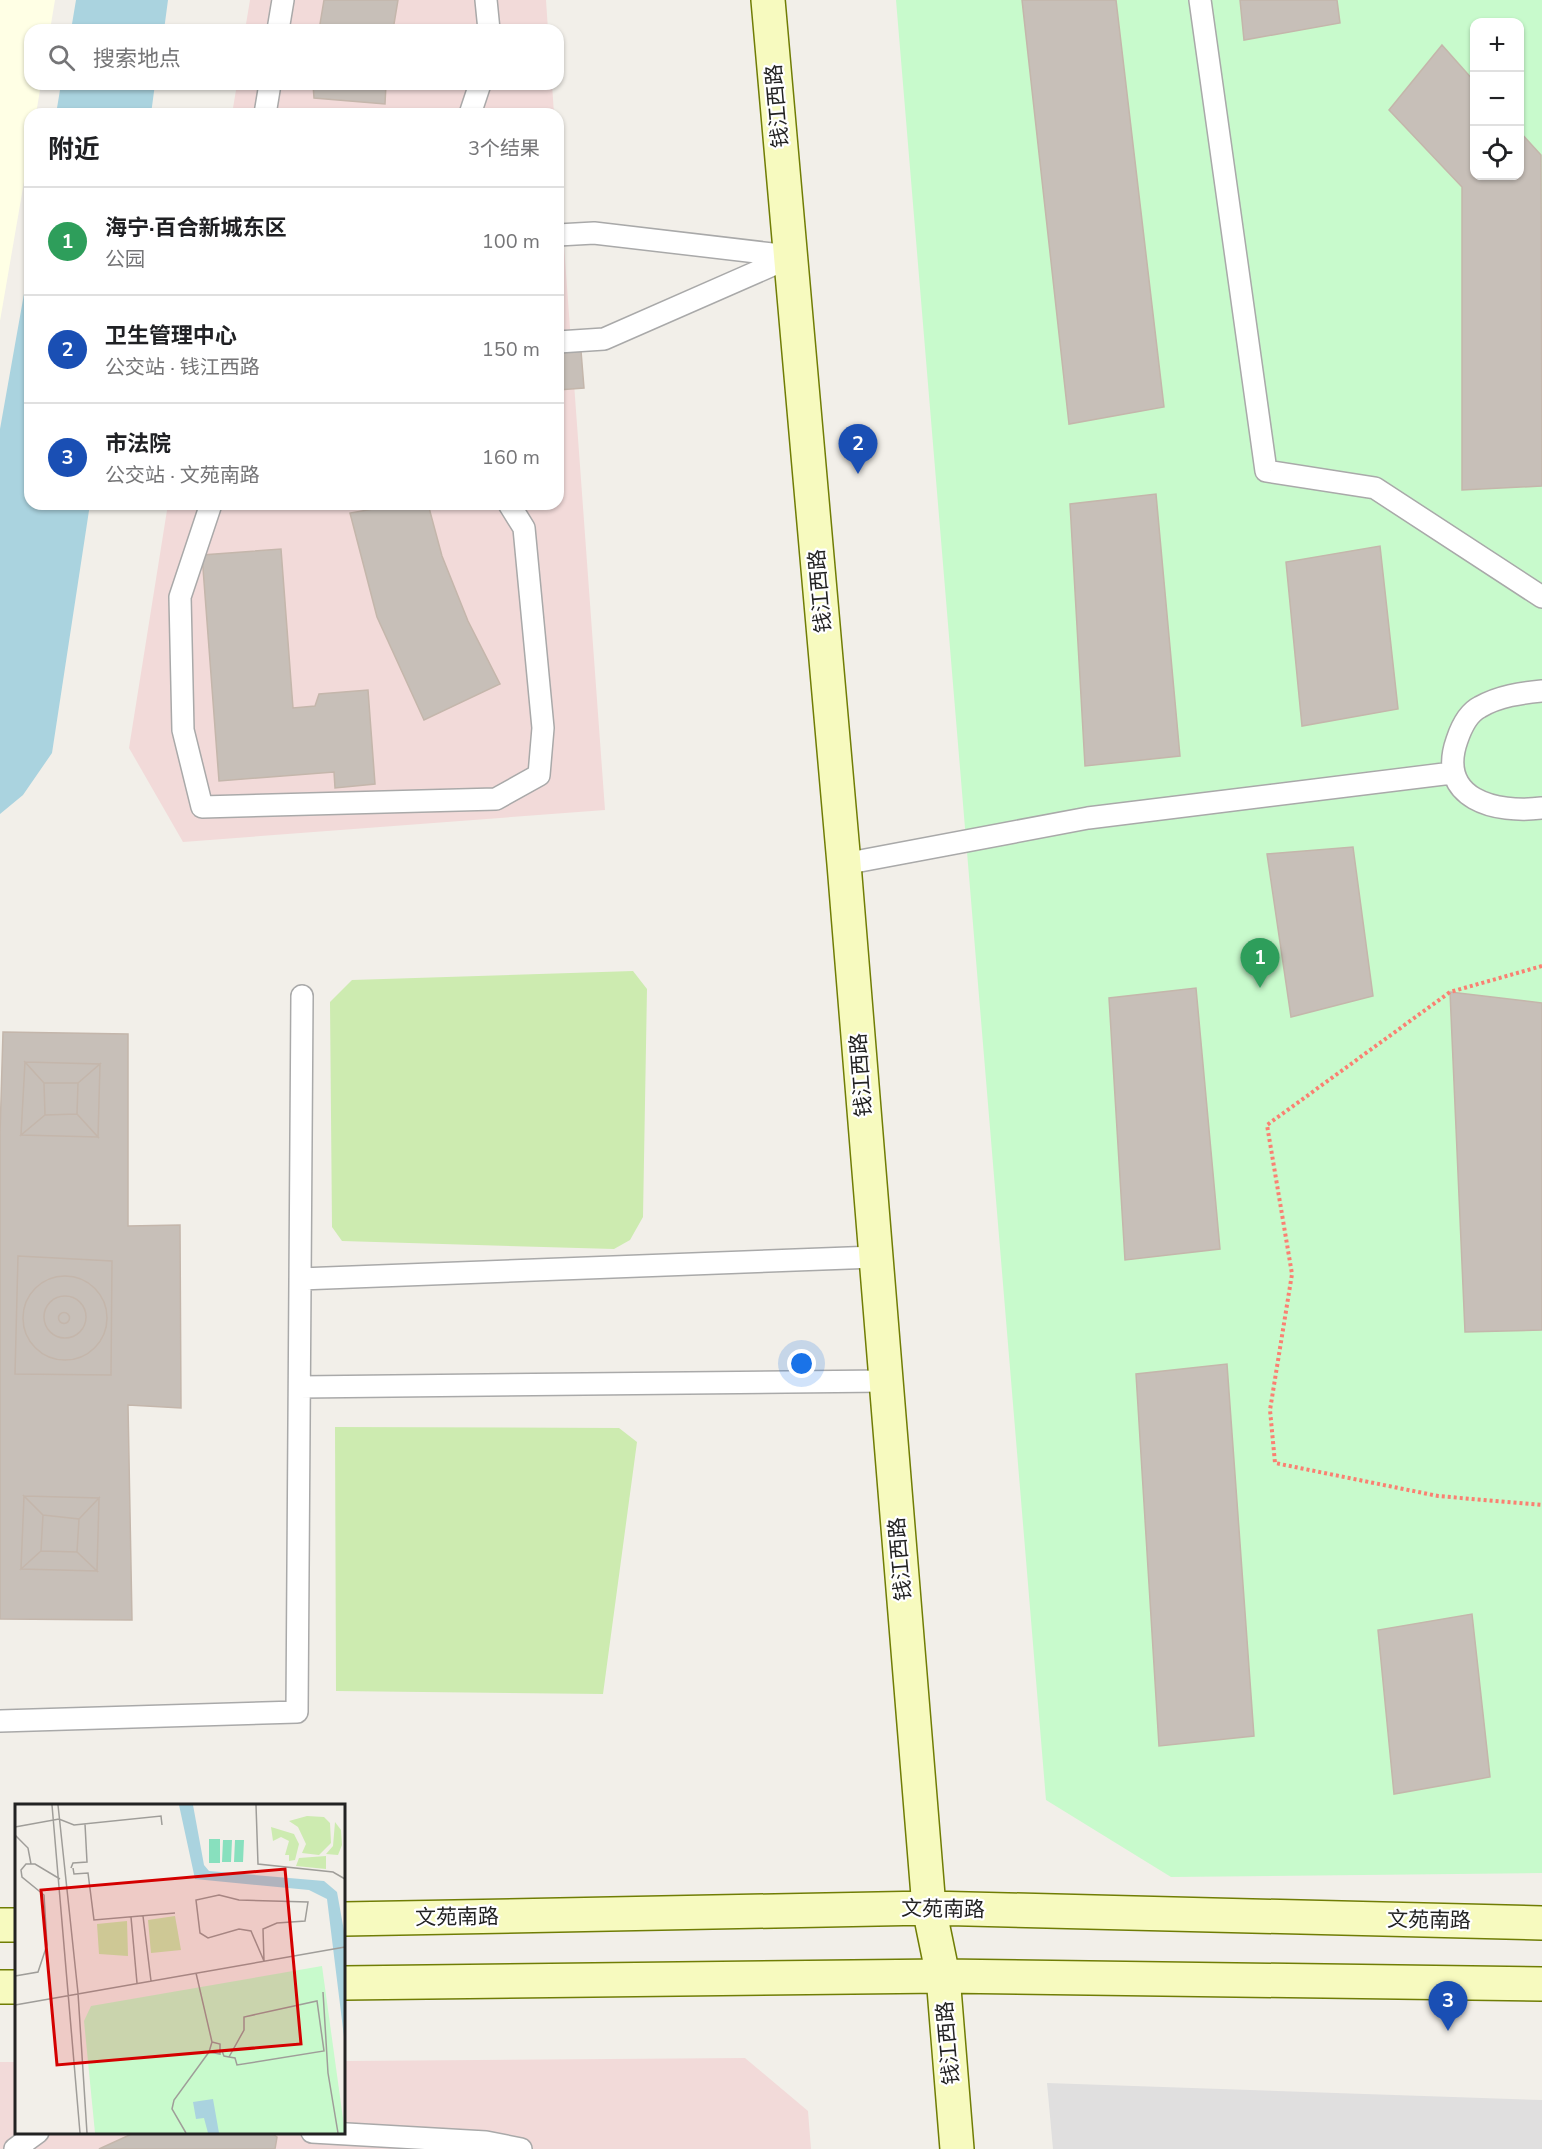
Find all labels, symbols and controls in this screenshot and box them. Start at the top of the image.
map controls [1470,18,1524,180]
button: + [1470,18,1524,72]
search box [24,24,564,90]
icon: search [45,41,78,74]
text: 搜索地点 [93,44,181,74]
street label: 钱江西路 [759,63,795,149]
button: − [1470,72,1524,126]
button: locate [1470,126,1524,180]
text: 附近 [48,132,100,167]
text: 3个结果 [468,135,540,162]
text: 海宁·百合新城东区 [105,213,286,243]
text: 1 [62,228,74,255]
text: 100 m [482,228,540,255]
text: 公园 [105,246,145,273]
text: 卫生管理中心 [105,321,237,351]
text: 2 [62,336,74,363]
text: 150 m [482,336,540,363]
text: 公交站 · 钱江西路 [105,354,260,381]
pin: 2 [838,424,878,474]
text: 市法院 [105,429,171,459]
text: 3 [62,444,74,471]
text: 160 m [482,444,540,471]
text: 公交站 · 文苑南路 [105,462,260,489]
street label: 钱江西路 [802,548,838,634]
pin: 1 [1240,938,1280,988]
street label: 钱江西路 [844,1032,878,1118]
your location [787,1349,816,1378]
street label: 钱江西路 [882,1516,918,1602]
inset map [15,1804,345,2134]
street label: 文苑南路 [901,1894,985,1924]
street label: 文苑南路 [415,1902,499,1932]
street label: 文苑南路 [1387,1905,1471,1935]
pin: 3 [1428,1982,1468,2031]
street label: 钱江西路 [930,2000,966,2086]

